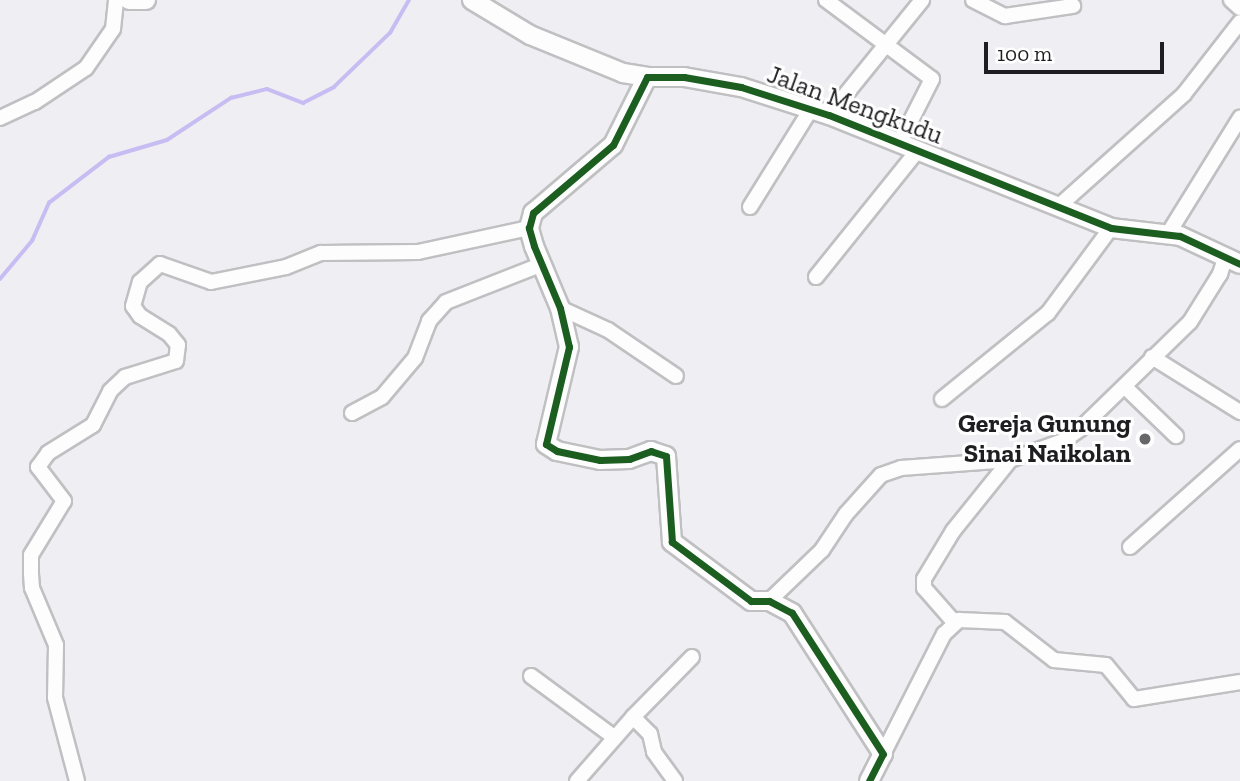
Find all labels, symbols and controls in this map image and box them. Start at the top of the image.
scale bar [988,28,1168,72]
text: 100 m [997,41,1052,66]
street label: Jalan Mengkudu [763,59,947,151]
place label: Gereja Gunung Sinai Naikolan [958,408,1131,470]
marker: Gereja Gunung Sinai Naikolan [1137,431,1153,447]

